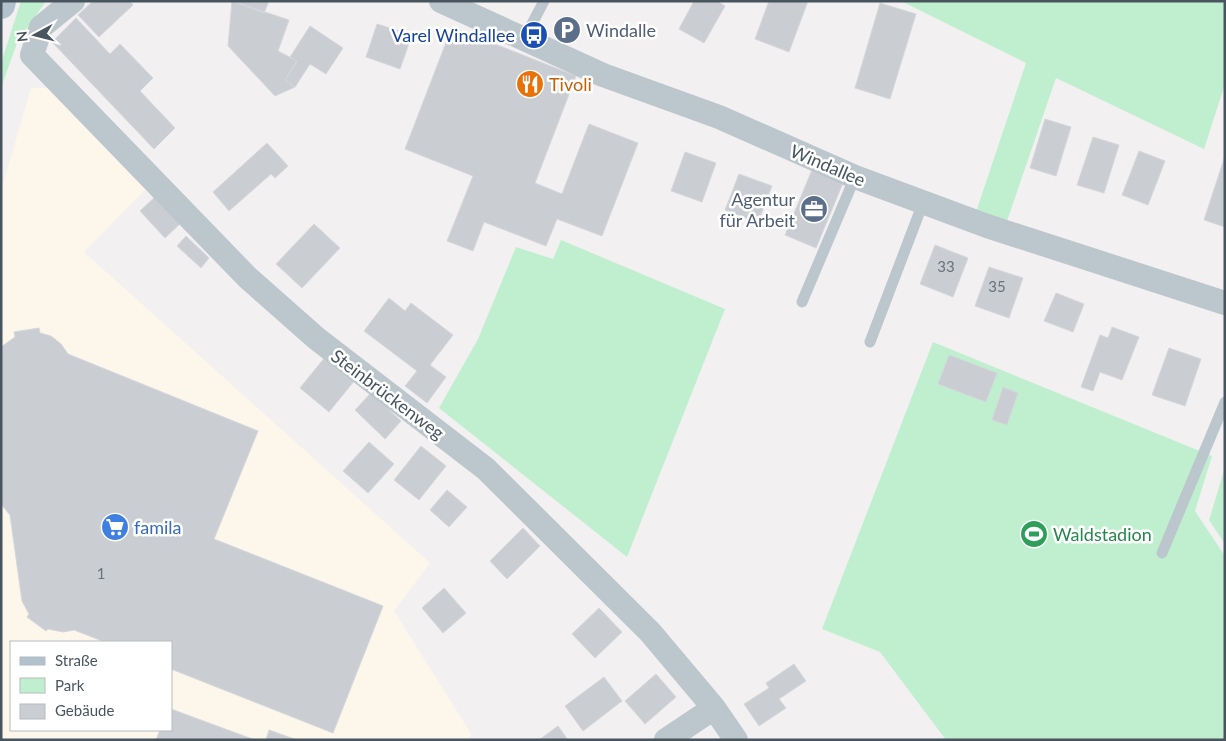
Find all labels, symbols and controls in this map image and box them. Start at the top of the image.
north arrow [10,10,60,60]
parking icon: Windalle [552,15,582,45]
place label: Windalle [586,19,656,41]
bus stop icon: Varel Windallee [519,20,549,50]
place label: Varel Windallee [391,24,515,46]
text: N [13,30,31,43]
restaurant icon: Tivoli [515,69,545,99]
place label: Tivoli [549,73,592,95]
street label: Windallee [787,139,869,191]
place label: Agentur für Arbeit [719,188,796,231]
office icon: Agentur für Arbeit [799,194,829,224]
house number: 33 [937,257,955,275]
house number: 35 [988,277,1006,295]
street label: Steinbrückenweg [327,344,449,444]
supermarket icon: famila [100,512,130,542]
place label: famila [134,516,182,538]
sports icon: Waldstadion [1019,519,1049,549]
place label: Waldstadion [1053,523,1152,545]
house number: 1 [97,564,105,582]
legend [10,641,172,731]
text: Straße [55,651,98,669]
text: Park [55,676,85,694]
text: Gebäude [55,701,114,719]

